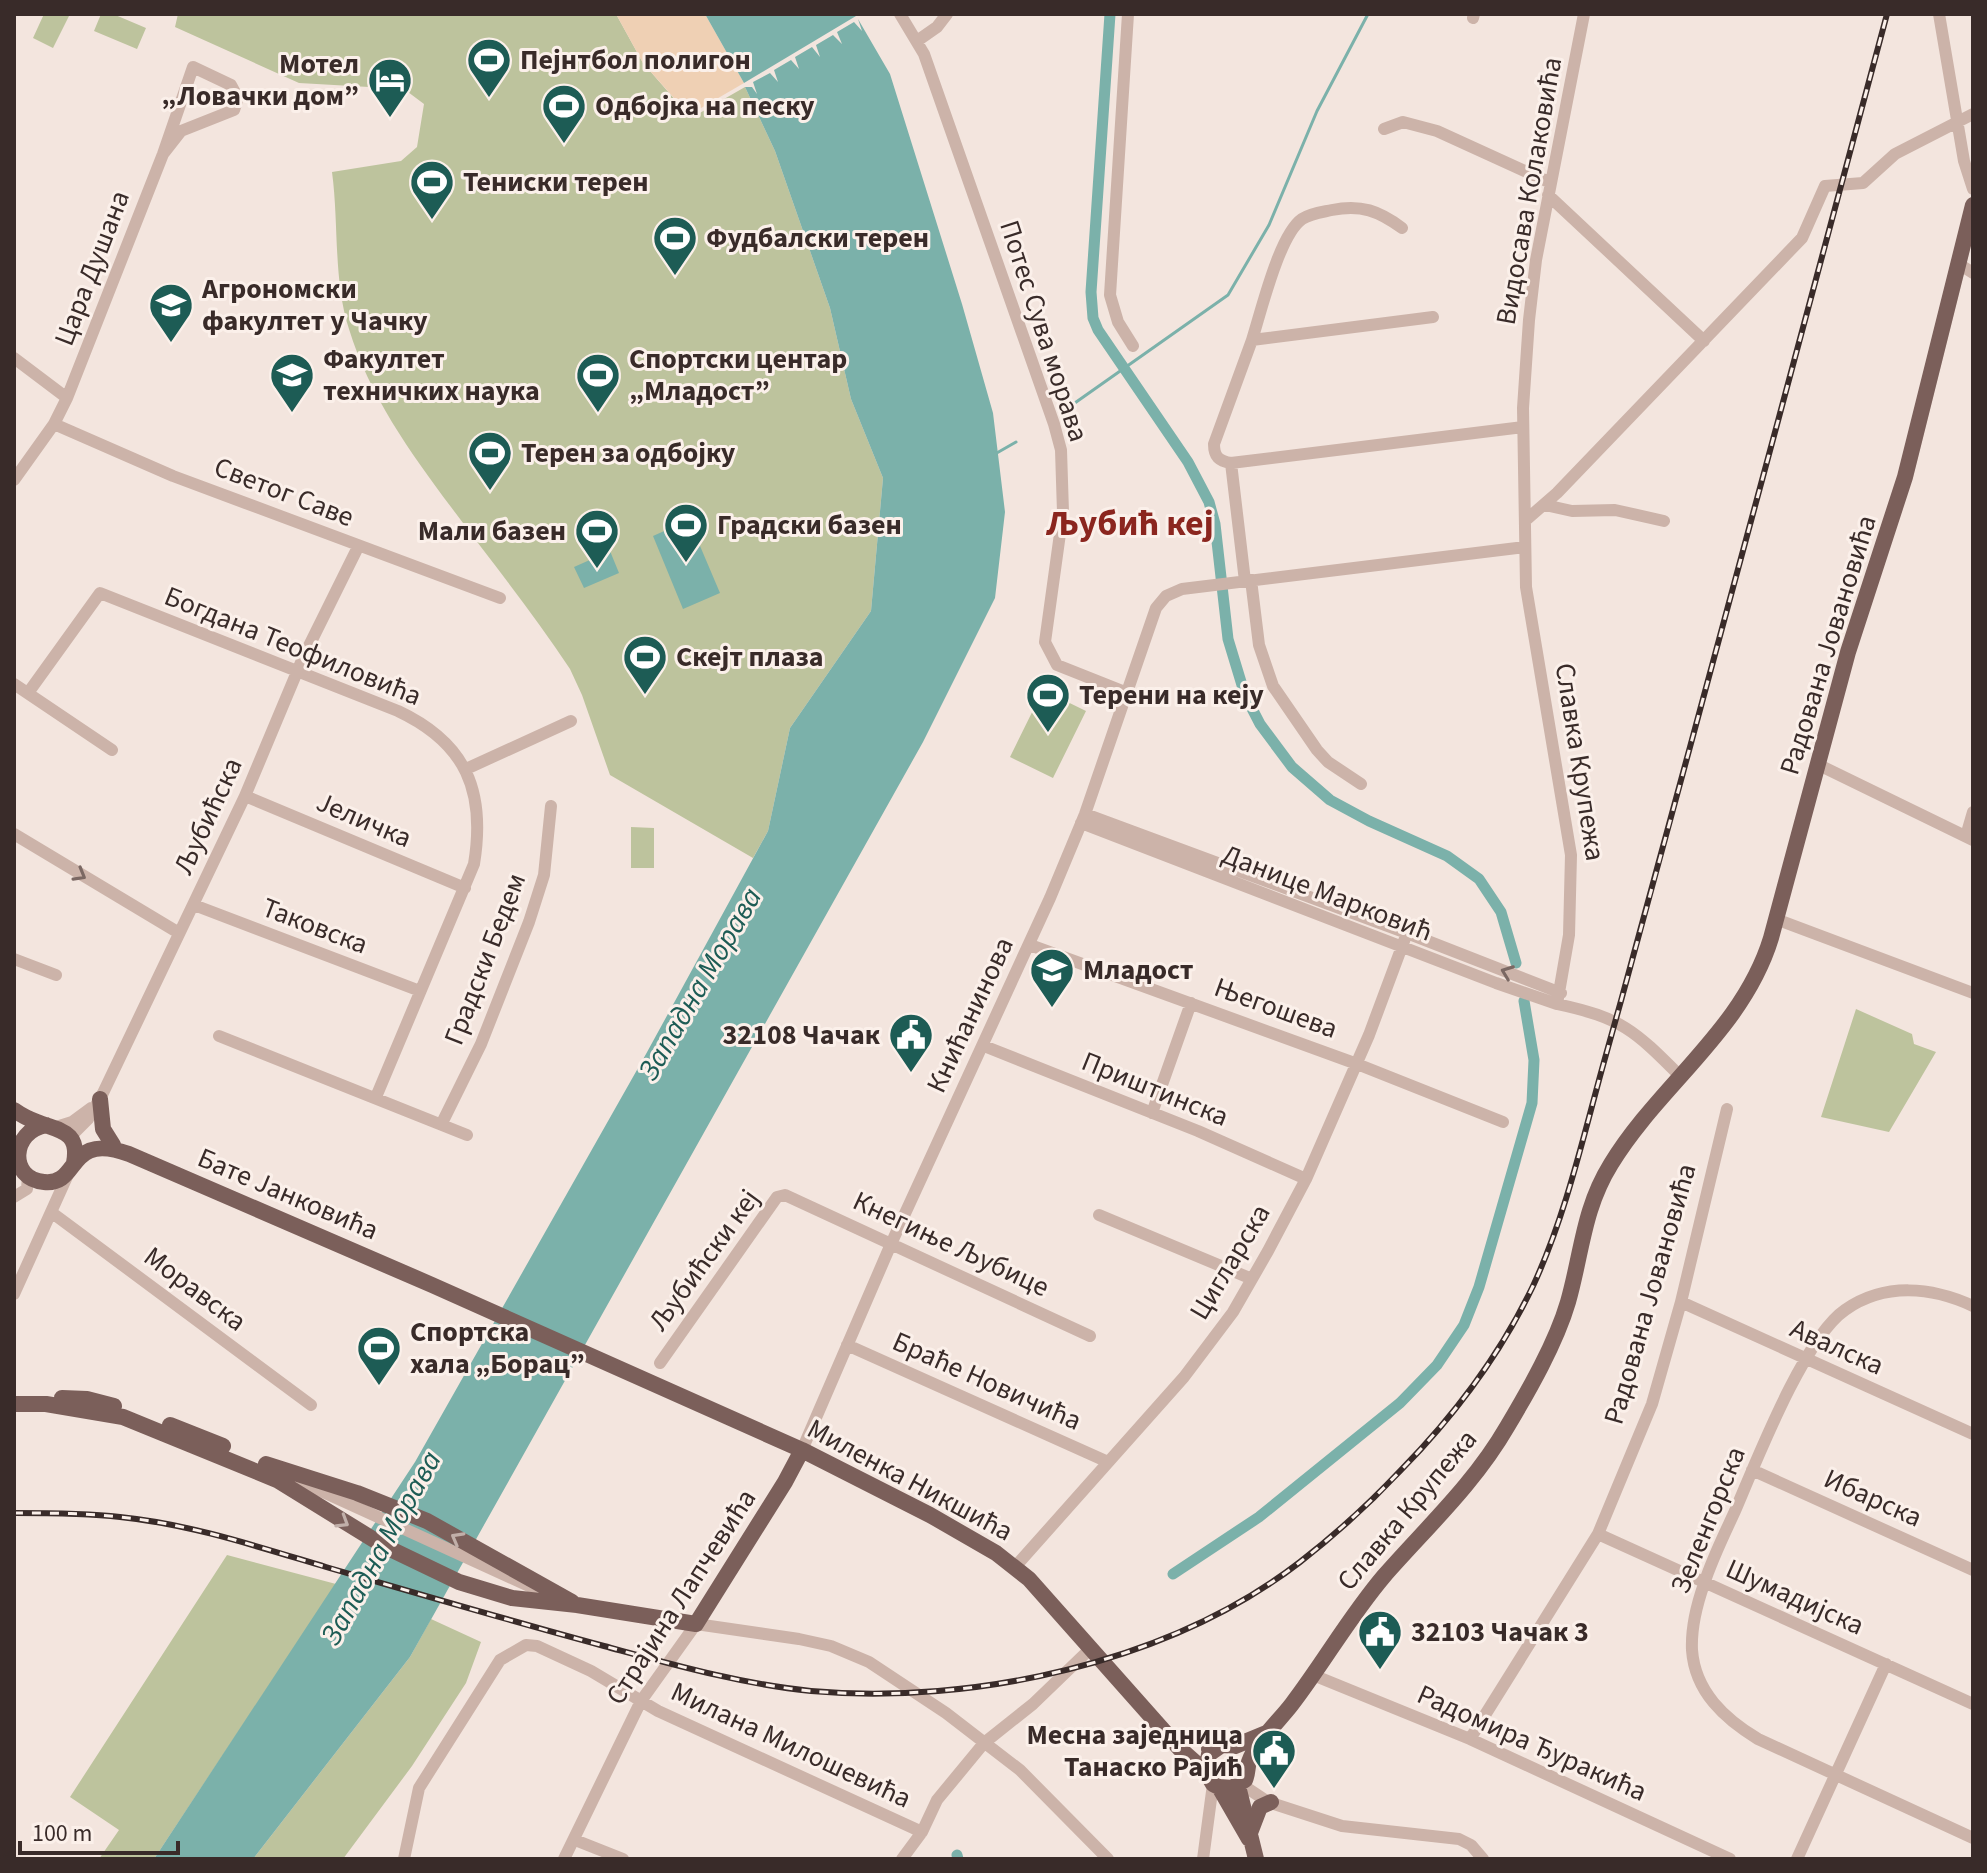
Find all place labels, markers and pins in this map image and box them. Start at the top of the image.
sports icon: Пејнтбол полигон [465,36,513,99]
place label: Пејнтбол полигон [520,40,751,80]
place label: Мотел „Ловачки дом” [161,44,359,116]
hotel icon: Мотел „Ловачки дом” [366,56,414,119]
sports icon: Одбојка на песку [540,82,588,145]
place label: Одбојка на песку [595,86,815,126]
sports icon: Тениски терен [408,158,456,221]
place label: Тениски терен [463,162,649,202]
sports icon: Фудбалски терен [651,214,699,277]
place label: Фудбалски терен [706,218,929,258]
place label: Агрономски факултет у Чачку [201,269,428,341]
school or university icon: Агрономски факултет у Чачку [147,281,195,344]
place label: Факултет техничких наука [323,339,540,411]
place label: Спортски центар „Младост” [629,339,847,411]
school or university icon: Факултет техничких наука [268,351,316,414]
sports icon: Спортски центар „Младост” [574,351,622,414]
sports icon: Терен за одбојку [466,429,514,492]
place label: Терен за одбојку [521,433,736,473]
sports icon: Градски базен [662,501,710,564]
place label: Градски базен [717,505,902,545]
sports icon: Мали базен [573,507,621,570]
place label: Мали базен [418,511,566,551]
sports icon: Скејт плаза [621,633,669,696]
place label: Скејт плаза [676,637,824,677]
sports icon: Терени на кеју [1024,671,1072,734]
place label: Терени на кеју [1079,675,1264,715]
school or university icon: Младост [1028,946,1076,1009]
place label: Младост [1083,950,1194,990]
public building icon: 32108 Чачак [887,1011,935,1074]
place label: 32108 Чачак [723,1015,881,1055]
place label: Спортска хала „Борац” [410,1312,585,1384]
sports icon: Спортска хала „Борац” [355,1324,403,1387]
public building icon: 32103 Чачак 3 [1356,1608,1404,1671]
place label: 32103 Чачак 3 [1411,1612,1589,1652]
place label: Месна заједница Танаско Рајић [1026,1715,1243,1787]
public building icon: Месна заједница Танаско Рајић [1250,1727,1298,1790]

